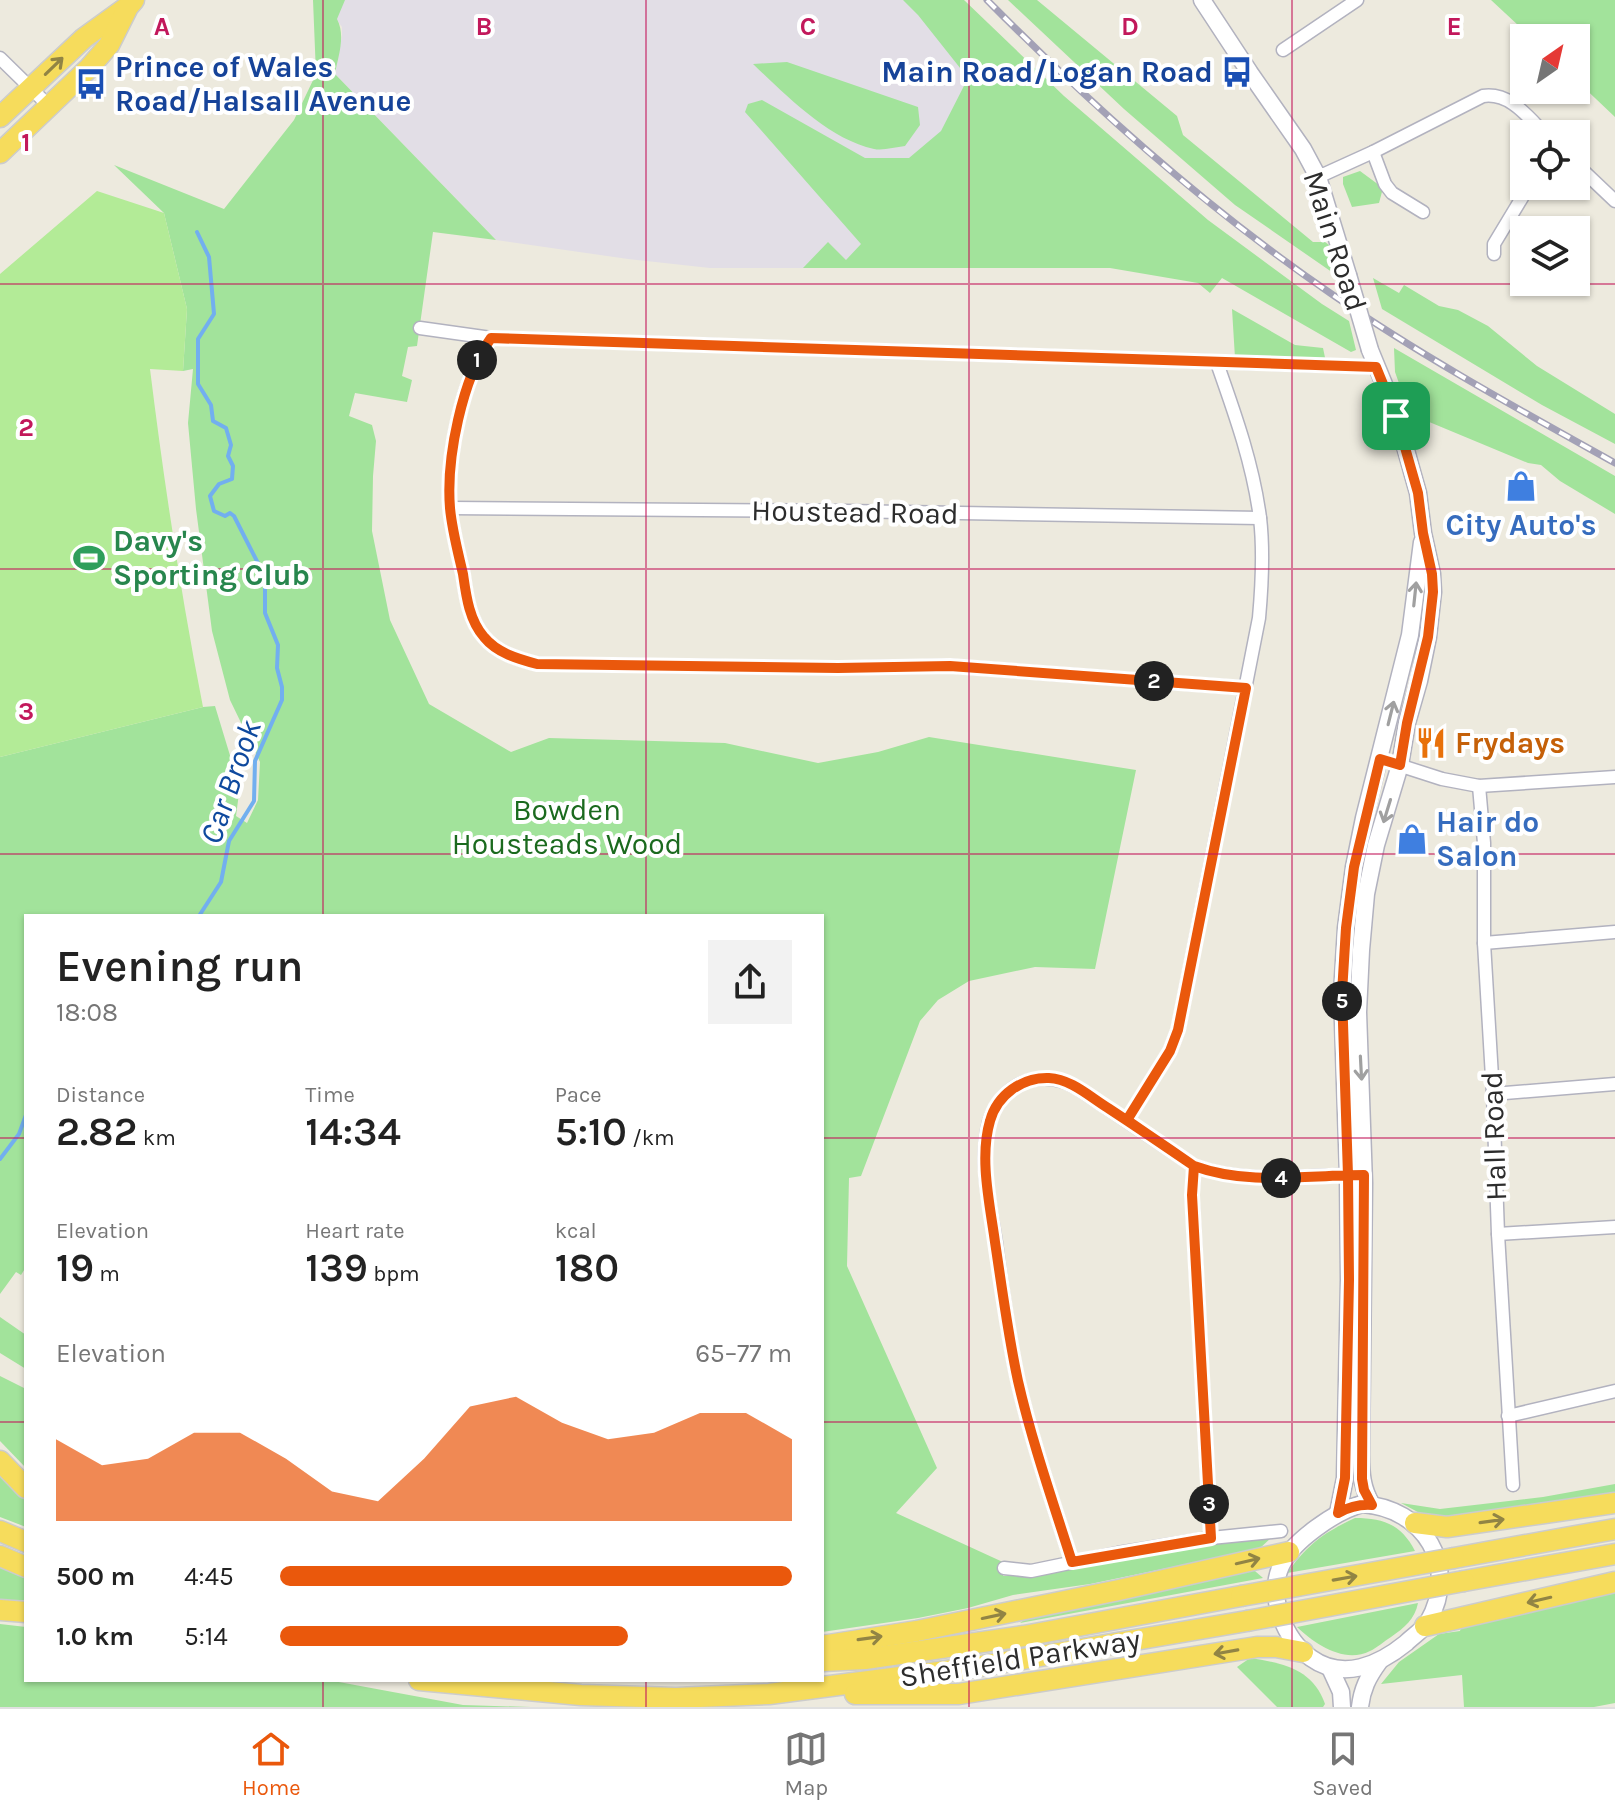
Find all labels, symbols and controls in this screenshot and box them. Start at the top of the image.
text: A [154,11,170,42]
text: B [476,11,492,42]
text: C [800,11,816,42]
text: D [1121,11,1139,42]
text: E [1446,11,1462,42]
north arrow [1510,24,1590,104]
map controls [1510,24,1590,296]
place label: Prince of Wales Road/Halsall Avenue [115,49,412,119]
place label: Main Road/Logan Road [881,54,1213,90]
bus stop icon: Main Road/Logan Road [1220,55,1254,89]
one-way arrow [44,57,63,76]
bus stop icon: Prince of Wales Road/Halsall Avenue [74,67,108,101]
button: locate [1510,120,1590,200]
text: 1 [21,127,31,158]
street label: Main Road [1295,166,1375,316]
button: layers [1510,216,1590,296]
pin: 1 [457,340,497,380]
text: 1 [473,347,481,373]
pin [1362,382,1430,450]
icon: arrive [1374,394,1418,438]
text: 2 [18,412,34,443]
shop icon: City Auto's [1504,469,1538,503]
street label: Houstead Road [751,492,959,532]
place label: City Auto's [1446,507,1596,543]
place label: Davy's Sporting Club [113,523,310,593]
sports icon: Davy's Sporting Club [72,541,106,575]
one-way arrow [1408,581,1423,608]
pin: 2 [1134,661,1174,701]
text: 2 [1147,668,1161,694]
text: 3 [18,696,34,727]
one-way arrow [1384,701,1399,727]
water label: Car Brook [192,715,269,849]
place label: Frydays [1455,725,1565,761]
restaurant icon: Frydays [1414,726,1448,760]
park label: Bowden Housteads Wood [452,792,682,862]
one-way arrow [1378,799,1393,824]
place label: Hair do Salon [1436,804,1539,874]
shop icon: Hair do Salon [1395,822,1429,856]
button: share [708,940,792,1024]
text: Evening run [56,941,303,992]
pin: 5 [1322,981,1362,1021]
text: 5 [1336,988,1348,1014]
text: 18:08 [56,997,118,1028]
one-way arrow [1353,1054,1368,1081]
street label: Hall Road [1474,1071,1514,1201]
text: Distance [56,1082,145,1108]
text: Time [305,1082,355,1108]
text: Pace [555,1082,602,1108]
text: 2.82 [56,1108,138,1155]
text: 14:34 [305,1108,401,1155]
text: 5:10 [555,1108,627,1155]
text: km [138,1125,176,1151]
text: /km [627,1125,675,1151]
pin: 4 [1261,1158,1301,1198]
text: 4 [1274,1165,1288,1191]
text: Elevation [56,1218,149,1244]
text: Heart rate [305,1218,405,1244]
text: kcal [555,1218,597,1244]
text: 19 [56,1244,94,1291]
text: 139 [305,1244,368,1291]
text: 180 [555,1244,619,1291]
text: m [94,1261,120,1287]
text: bpm [368,1261,420,1287]
text: Elevation [56,1338,166,1369]
text: 65–77 m [695,1338,792,1369]
pin: 3 [1189,1484,1229,1524]
text: 3 [1202,1491,1216,1517]
one-way arrow [1479,1513,1505,1528]
one-way arrow [1235,1553,1260,1568]
text: 500 m [56,1561,135,1592]
text: 4:45 [184,1561,234,1592]
one-way arrow [1332,1569,1358,1584]
one-way arrow [1527,1593,1552,1608]
one-way arrow [981,1607,1006,1622]
text: 1.0 km [56,1621,134,1652]
text: 5:14 [184,1621,228,1652]
street label: Sheffield Parkway [897,1621,1143,1695]
one-way arrow [857,1630,882,1645]
one-way arrow [1214,1646,1239,1661]
tab: Home [242,1727,301,1801]
tab: Map [784,1727,828,1801]
tab: Saved [1312,1727,1373,1801]

